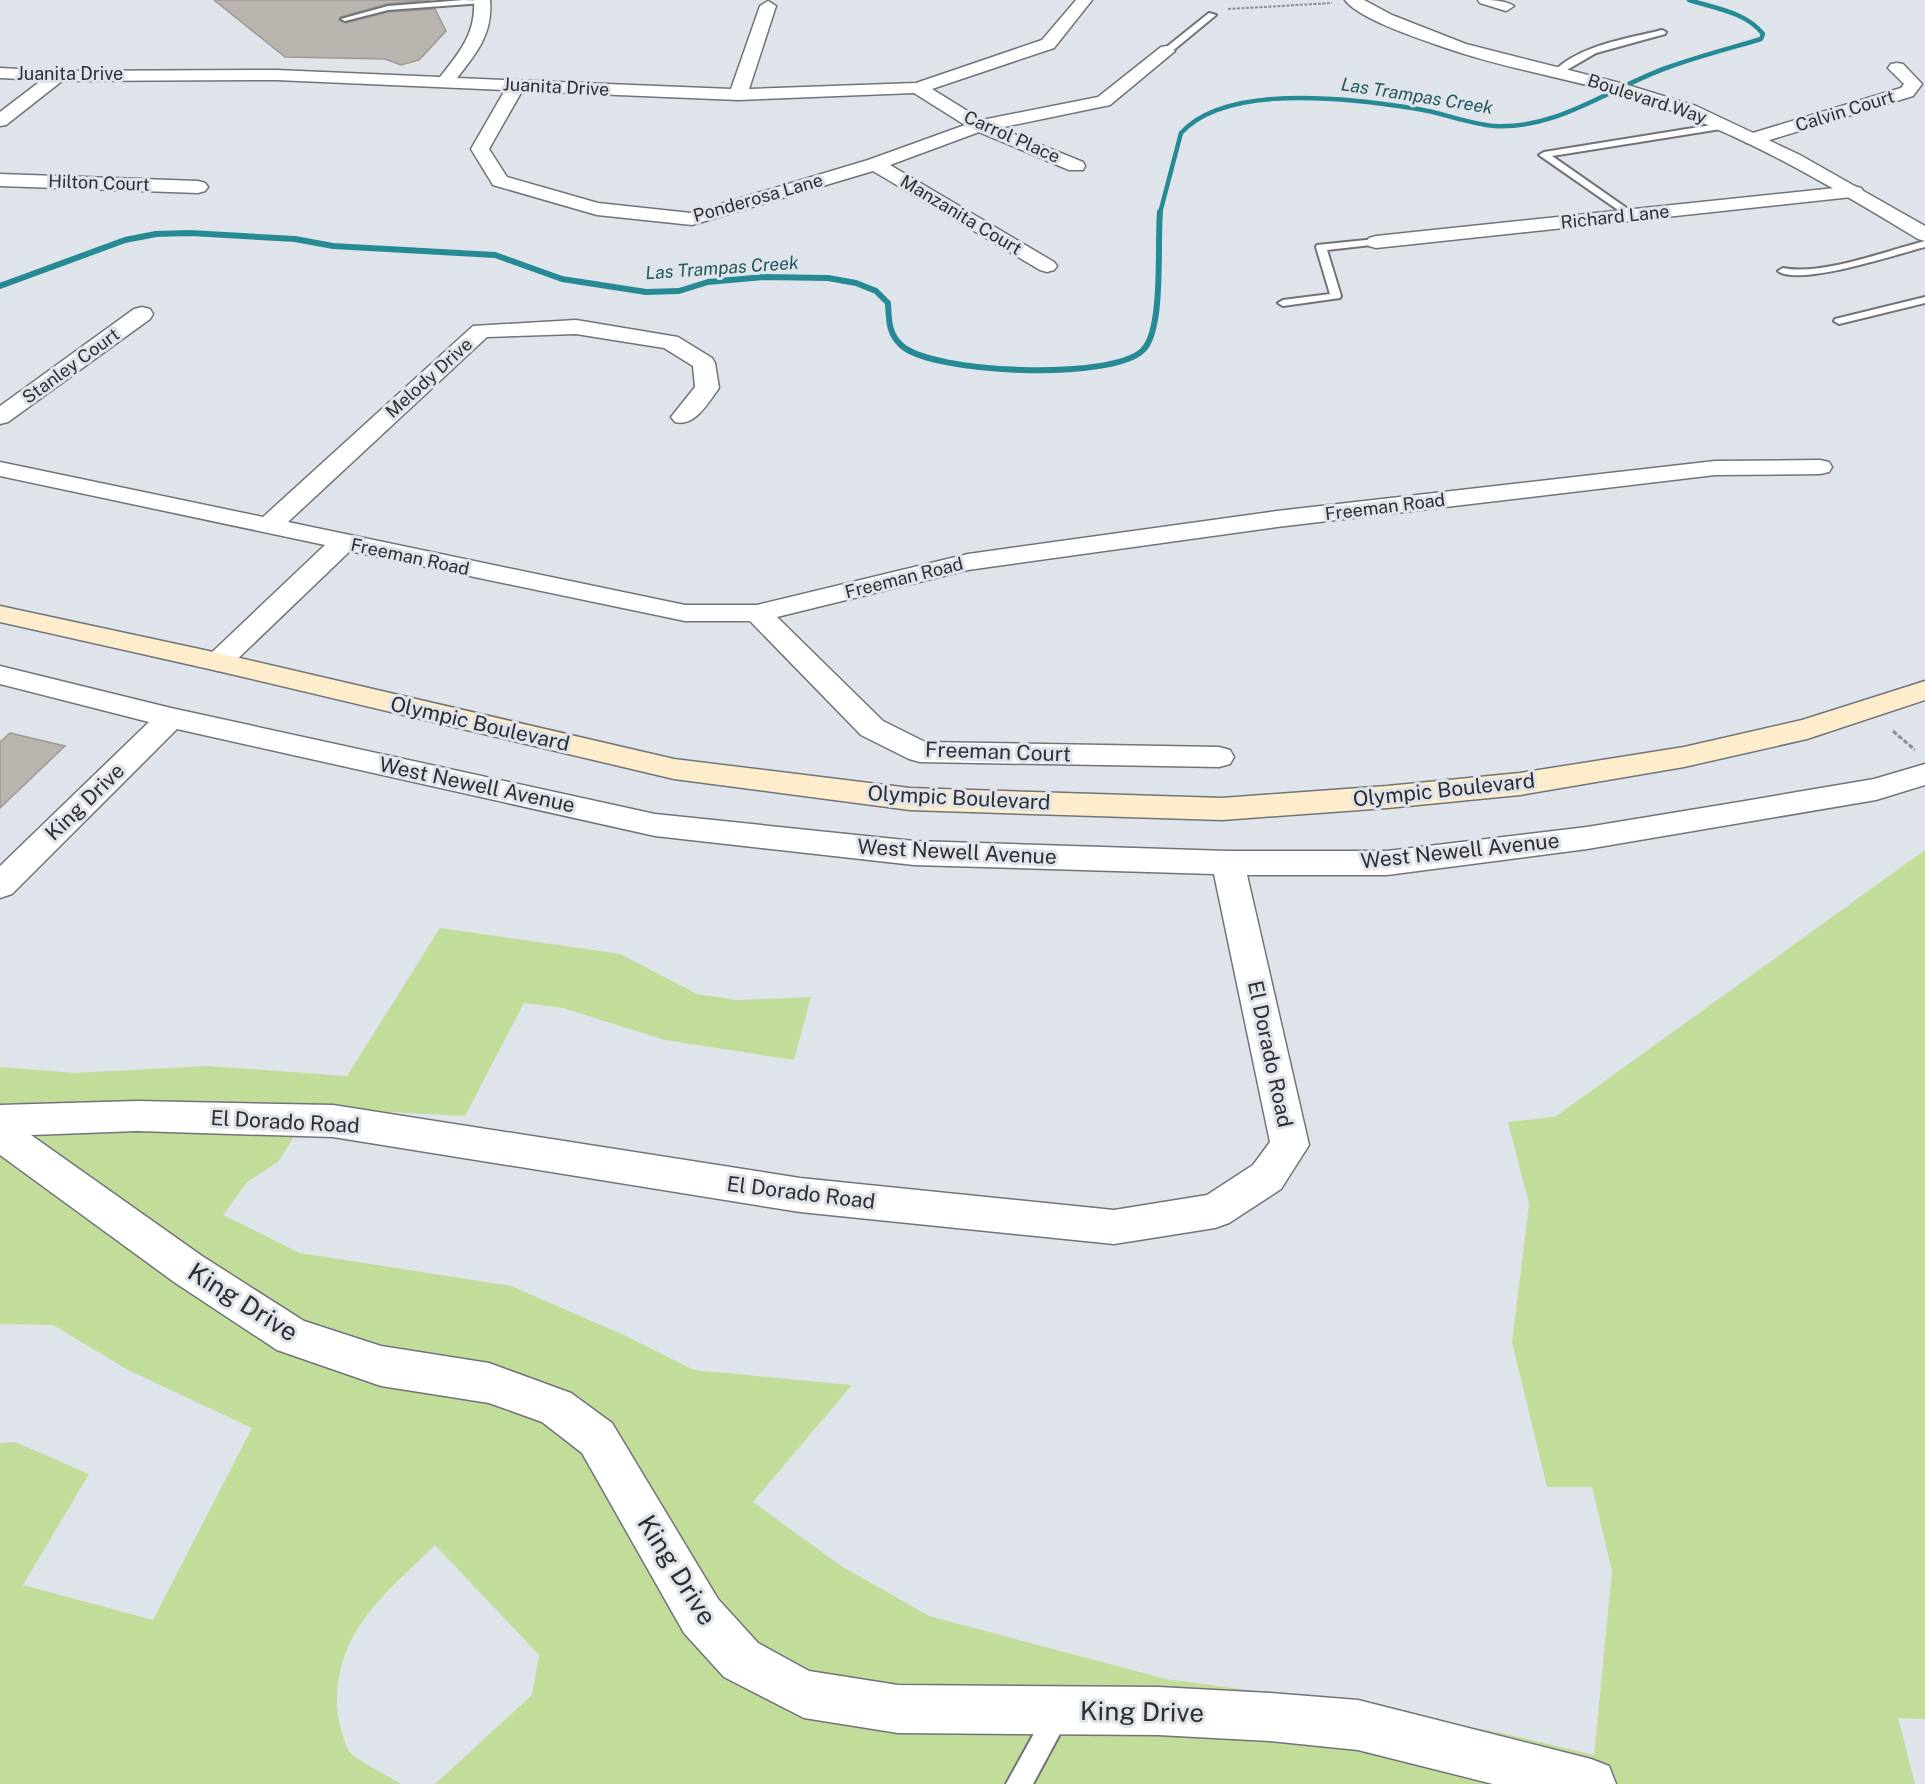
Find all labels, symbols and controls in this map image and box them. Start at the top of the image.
street label: Juanita Drive [17,63,123,84]
street label: Boulevard Way [1585,69,1710,128]
street label: Juanita Drive [502,73,610,100]
water label: Las Trampas Creek [1340,73,1495,118]
street label: Calvin Court [1793,85,1897,136]
street label: Carrol Place [961,106,1063,167]
street label: Ponderosa Lane [691,169,825,226]
street label: Hilton Court [48,170,150,195]
street label: Manzanita Court [897,170,1026,259]
street label: Richard Lane [1560,200,1670,233]
water label: Las Trampas Creek [645,252,800,283]
street label: Stanley Court [18,323,123,408]
street label: Melody Drive [381,333,476,422]
street label: Freeman Road [1324,489,1446,524]
street label: Freeman Road [349,534,471,579]
street label: Freeman Road [843,553,965,602]
street label: Olympic Boulevard [388,691,572,756]
street label: Freeman Court [925,736,1071,767]
street label: West Newell Avenue [377,752,577,817]
street label: King Drive [40,758,129,845]
street label: Olympic Boulevard [1352,768,1536,812]
street label: Olympic Boulevard [867,780,1051,815]
street label: West Newell Avenue [1359,828,1561,873]
street label: West Newell Avenue [857,834,1057,869]
street label: El Dorado Road [1243,978,1298,1129]
street label: El Dorado Road [210,1105,360,1138]
street label: El Dorado Road [725,1171,877,1214]
street label: King Drive [182,1256,304,1348]
street label: King Drive [631,1509,723,1631]
street label: King Drive [1080,1695,1204,1728]

